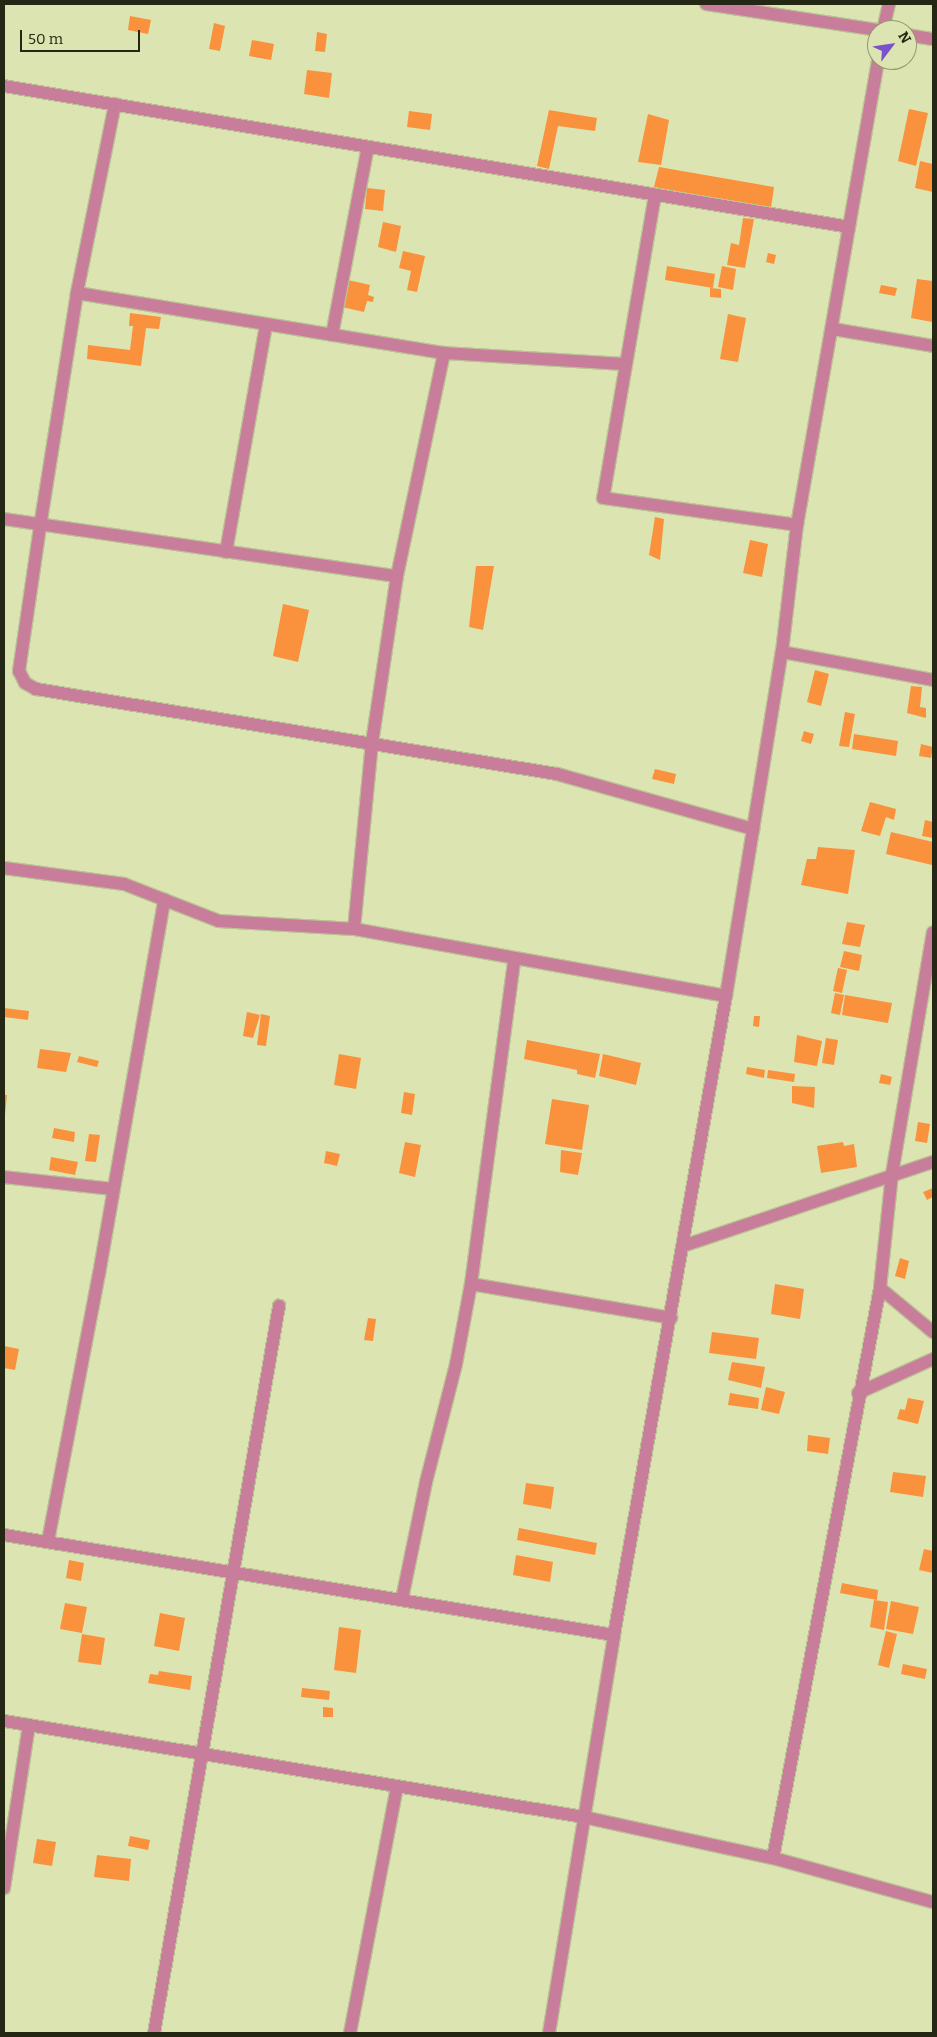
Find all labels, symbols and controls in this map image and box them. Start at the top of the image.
scale bar [22,20,142,52]
north arrow [867,20,917,70]
text: N [894,29,914,47]
text: 50 m [28,30,63,48]

